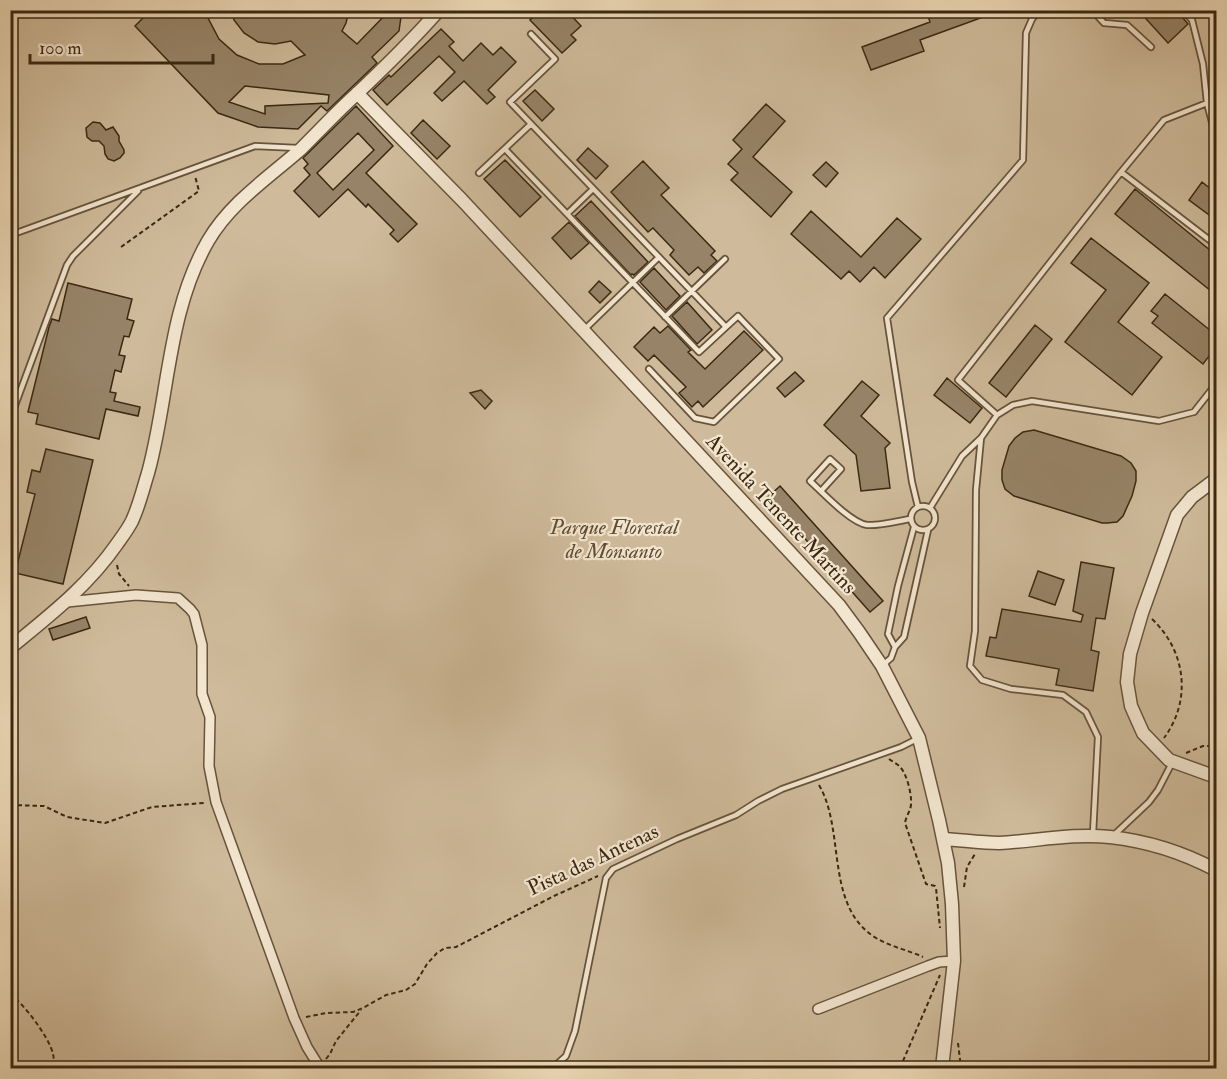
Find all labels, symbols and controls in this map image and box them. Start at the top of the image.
scale bar [30,27,213,65]
text: 100 m [39,37,82,60]
street label: Avenida Tenente Martins [699,428,862,600]
park label: Parque Florestal de Monsanto [549,514,680,565]
street label: Pista das Antenas [523,818,663,902]

